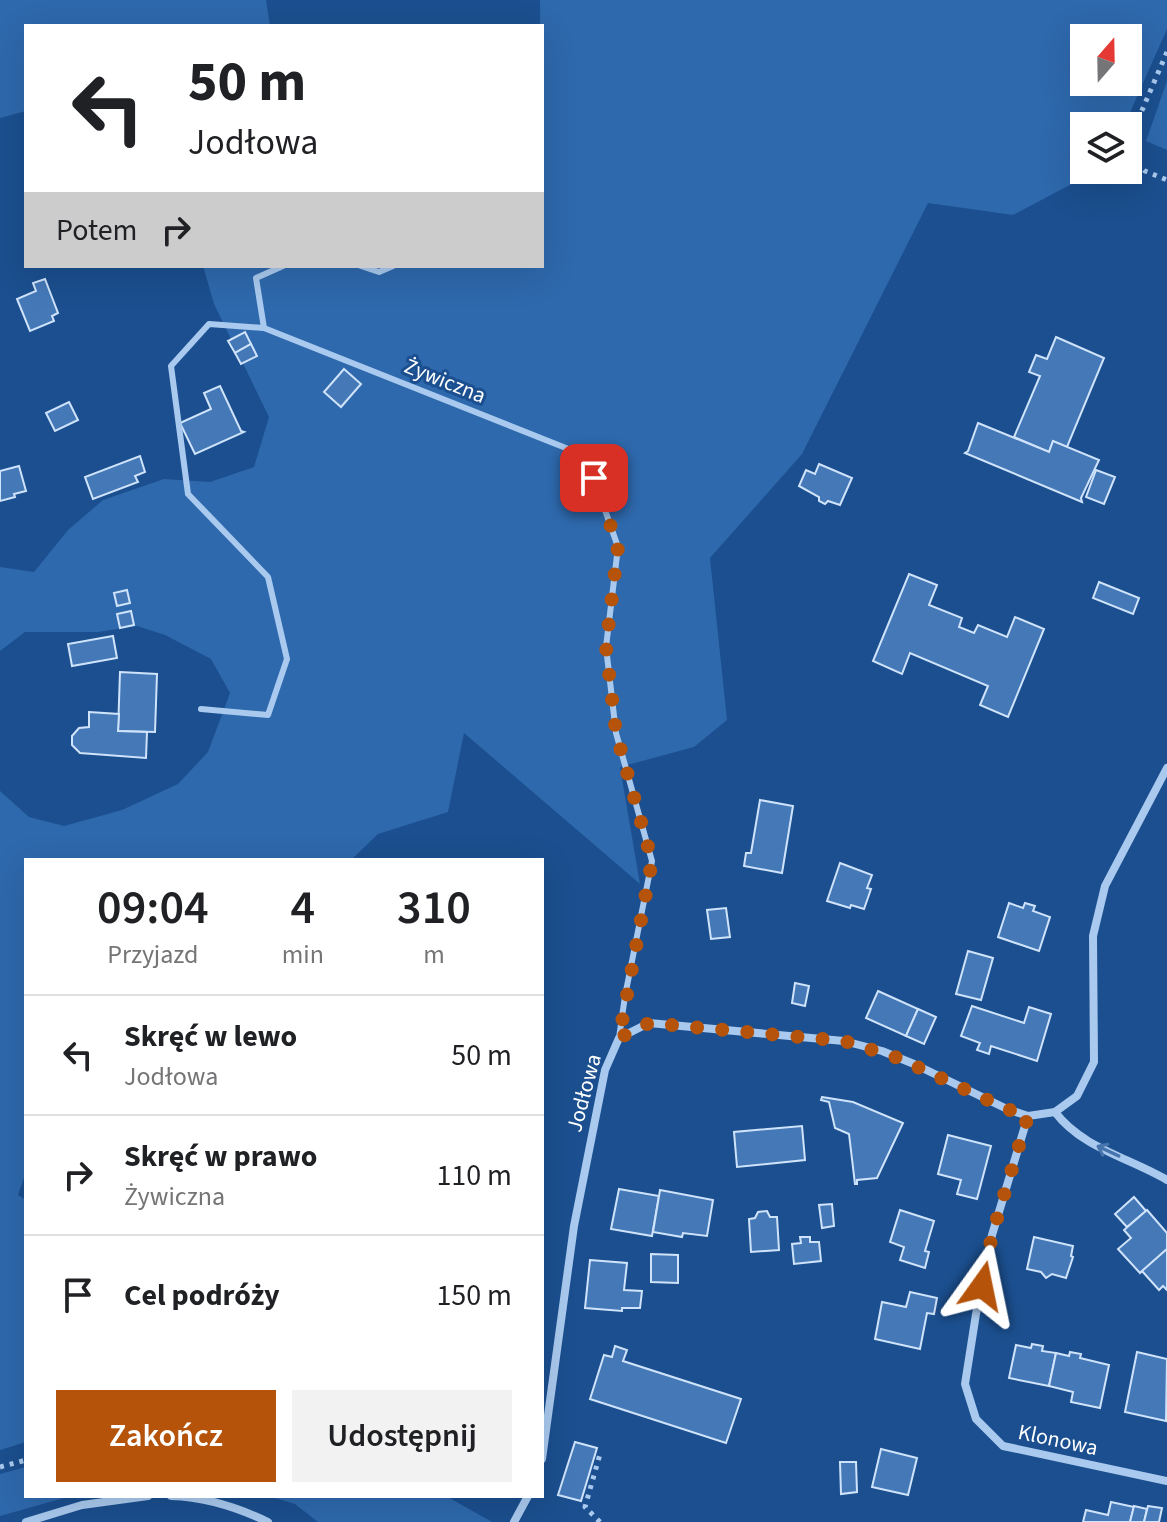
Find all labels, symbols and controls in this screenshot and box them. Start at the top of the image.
north arrow [1070,24,1142,96]
map controls [1070,24,1142,184]
text: 50 m [188,43,306,122]
icon: left [56,56,160,160]
button: layers [1070,112,1142,184]
text: Jodłowa [188,117,319,168]
icon: right [154,208,198,252]
text: Potem [56,209,138,252]
street label: Żywiczna [399,350,491,412]
pin [560,444,628,512]
icon: arrive [572,456,616,500]
text: 09:04 [97,874,209,942]
text: 4 [291,874,315,942]
text: 310 [397,874,471,942]
text: Przyjazd [107,936,199,973]
text: min [282,936,324,973]
text: m [423,936,445,973]
text: Skręć w lewo [124,1015,297,1058]
icon: left [56,1033,100,1077]
text: 50 m [451,1034,512,1077]
street label: Jodłowa [558,1050,610,1136]
text: Jodłowa [124,1058,218,1095]
text: Skręć w prawo [124,1135,317,1178]
one-way arrow [1096,1143,1120,1158]
icon: right [56,1153,100,1197]
text: 110 m [436,1154,512,1197]
text: Żywiczna [124,1178,225,1215]
position arrow [940,1244,1024,1328]
icon: arrive [56,1273,100,1317]
text: Cel podróży [124,1274,280,1317]
text: 150 m [436,1274,512,1317]
button: Zakończ [56,1390,276,1482]
button: Udostępnij [292,1390,512,1482]
street label: Klonowa [1015,1416,1101,1464]

